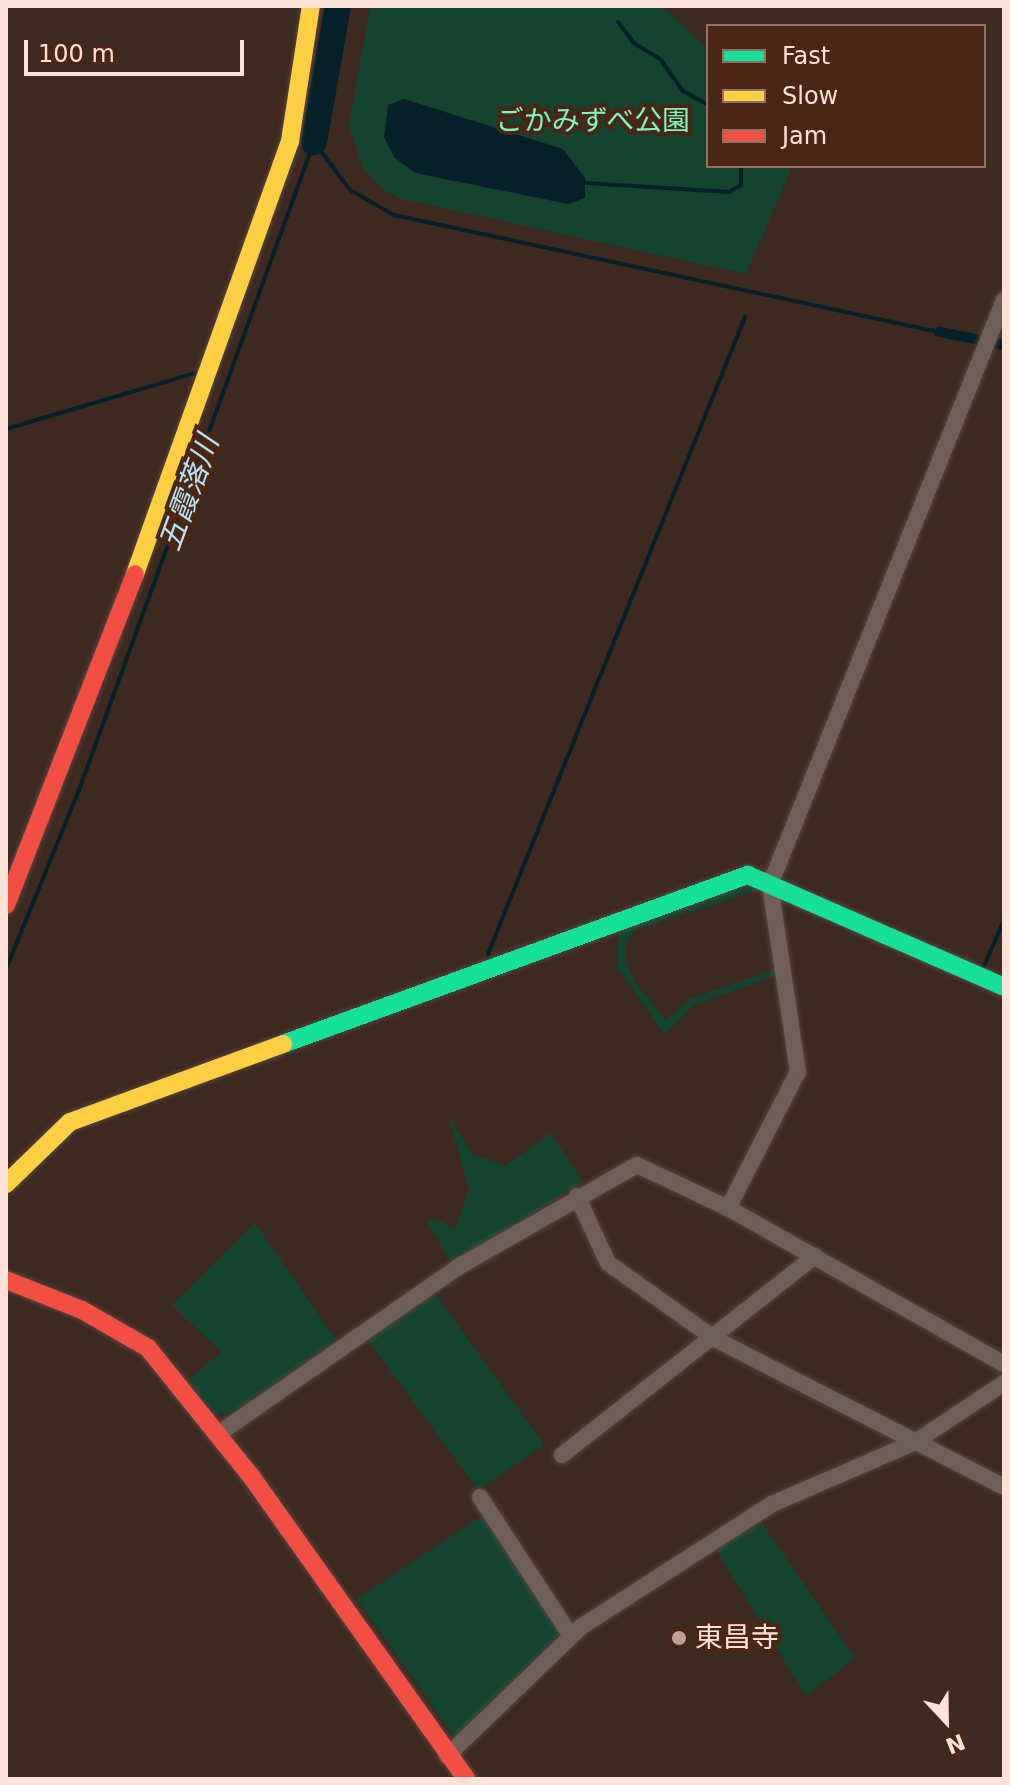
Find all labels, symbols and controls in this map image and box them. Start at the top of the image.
scale bar [28,24,248,74]
legend [706,24,986,168]
text: 100 m [38,40,115,68]
text: Fast [782,42,830,70]
text: Slow [782,82,838,110]
park label: ごかみずべ公園 [495,104,691,138]
text: Jam [782,122,827,150]
water label: 五霞落川 [152,430,226,556]
place label: 東昌寺 [695,1621,779,1655]
marker: 東昌寺 [670,1629,688,1647]
north arrow [906,1681,986,1761]
text: N [942,1729,968,1759]

